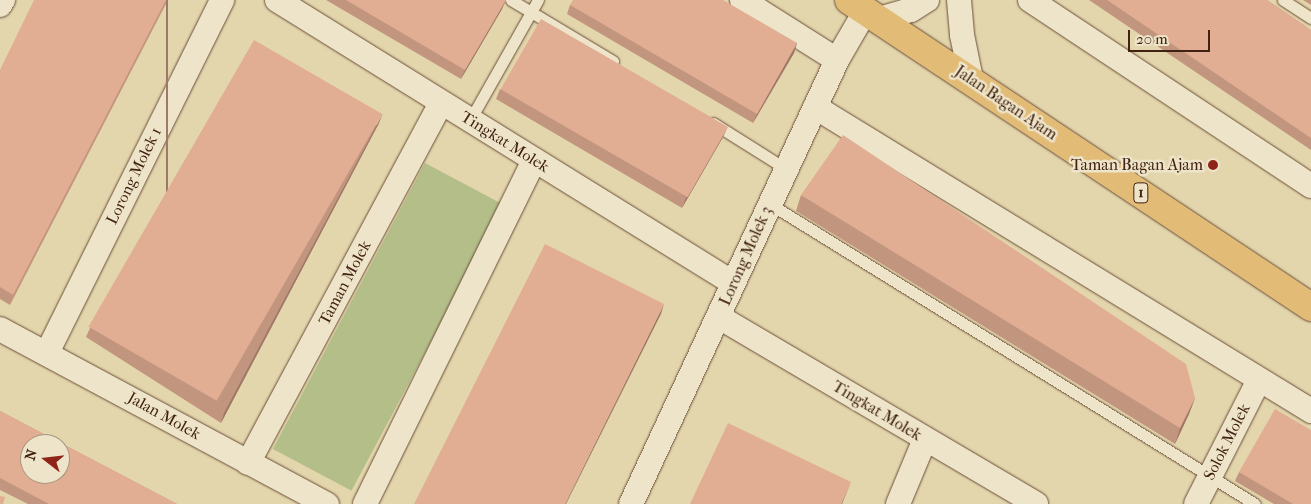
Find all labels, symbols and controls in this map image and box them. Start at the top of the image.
scale bar [1131,20,1214,52]
text: 20 m [1136,30,1168,48]
street label: Jalan Bagan Ajam [951,62,1061,144]
street label: Tingkat Molek [457,107,553,177]
street label: Lorong Molek 1 [102,124,166,228]
place label: Taman Bagan Ajam [1071,155,1203,175]
marker: Taman Bagan Ajam [1207,159,1219,171]
road number: 1 [1132,180,1150,206]
street label: Lorong Molek 3 [716,203,776,309]
street label: Taman Molek [315,237,375,329]
street label: Tingkat Molek [829,377,925,445]
street label: Jalan Molek [124,388,204,444]
street label: Solok Molek [1200,401,1254,483]
north arrow [20,434,70,484]
text: N [21,448,41,462]

